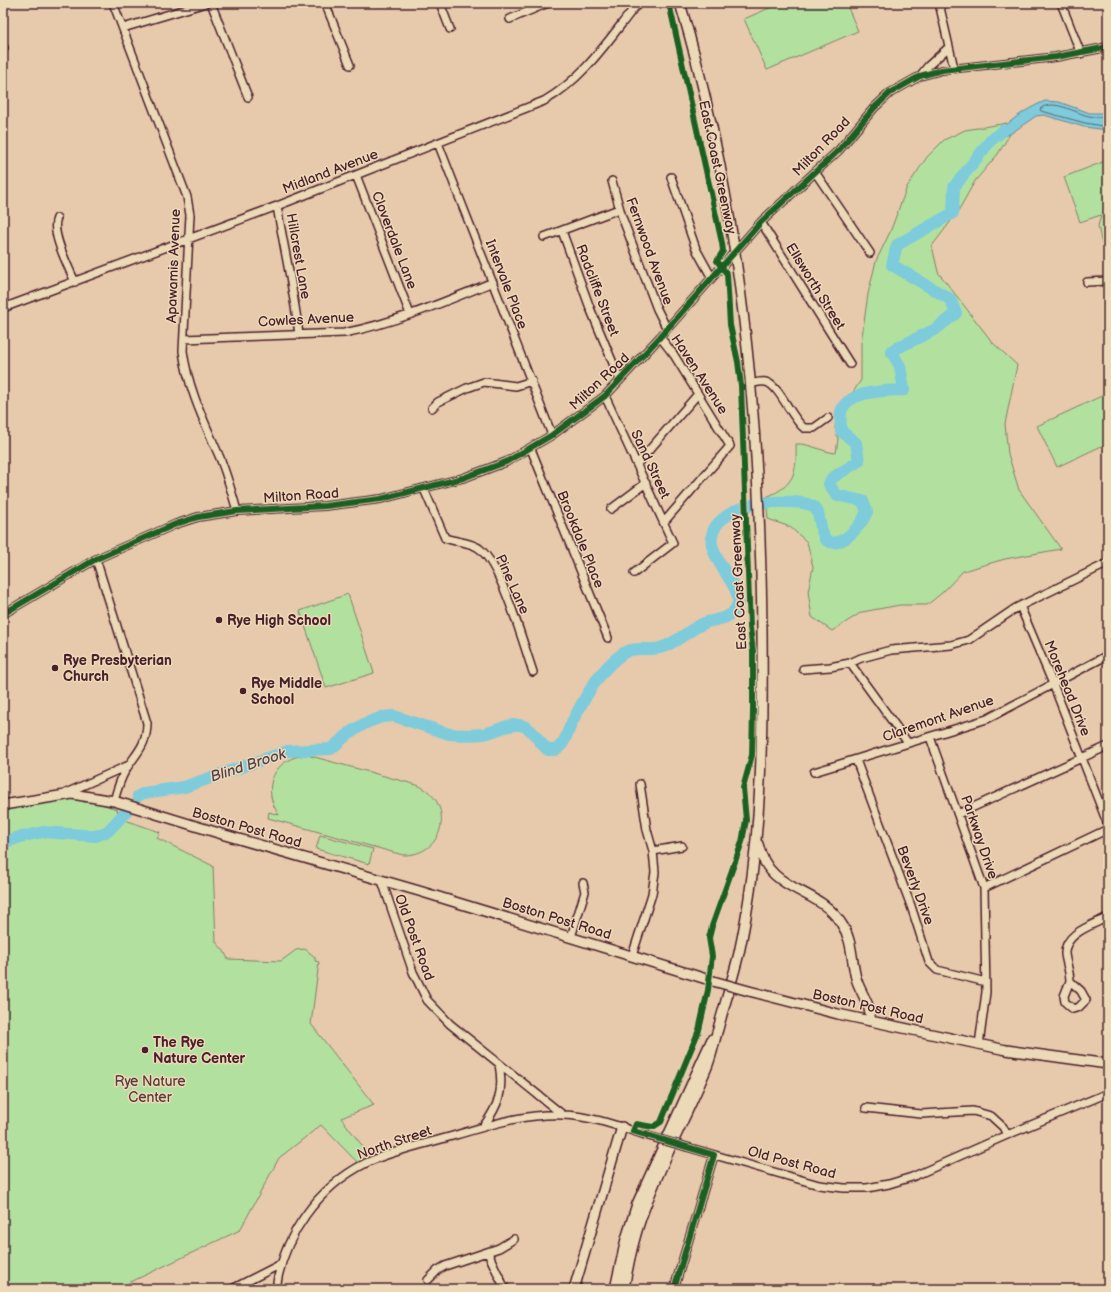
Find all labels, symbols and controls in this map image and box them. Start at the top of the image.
street label: East Coast Greenway [695,99,740,236]
street label: Milton Road [789,113,854,180]
street label: Midland Avenue [280,145,380,198]
street label: Cloverdale Lane [368,189,421,291]
street label: Fernwood Avenue [622,195,677,307]
street label: Apawamis Avenue [163,209,184,323]
street label: Hillcrest Lane [283,212,314,300]
street label: Intervale Place [482,237,531,331]
street label: Ellsworth Street [782,240,849,333]
street label: Radcliffe Street [572,242,623,339]
street label: Cowles Avenue [258,308,355,331]
street label: Haven Avenue [667,331,732,417]
street label: Milton Road [566,349,633,413]
street label: Sand Street [627,427,674,502]
street label: Milton Road [263,484,339,507]
street label: Brookdale Place [553,488,608,590]
street label: East Coast Greenway [726,513,751,650]
street label: Pine Lane [492,552,533,617]
place label: Rye High School [227,612,331,629]
marker: Rye High School [214,615,224,625]
street label: Morehead Drive [1041,638,1094,739]
place label: Rye Presbyterian Church [63,652,172,685]
marker: Rye Presbyterian Church [50,663,60,673]
place label: Rye Middle School [251,675,322,708]
marker: Rye Middle School [238,686,248,696]
street label: Claremont Avenue [880,691,996,745]
water label: Blind Brook [208,744,289,787]
street label: Parkway Drive [957,793,1002,881]
street label: Boston Post Road [190,804,304,851]
street label: Beverly Drive [893,843,938,927]
street label: Old Post Road [391,892,438,983]
street label: Boston Post Road [500,894,613,943]
street label: Boston Post Road [811,985,925,1027]
place label: The Rye Nature Center [153,1034,245,1067]
marker: The Rye Nature Center [140,1045,150,1055]
park label: Rye Nature Center [114,1073,186,1106]
street label: North Street [355,1122,434,1163]
street label: Old Post Road [746,1143,838,1182]

